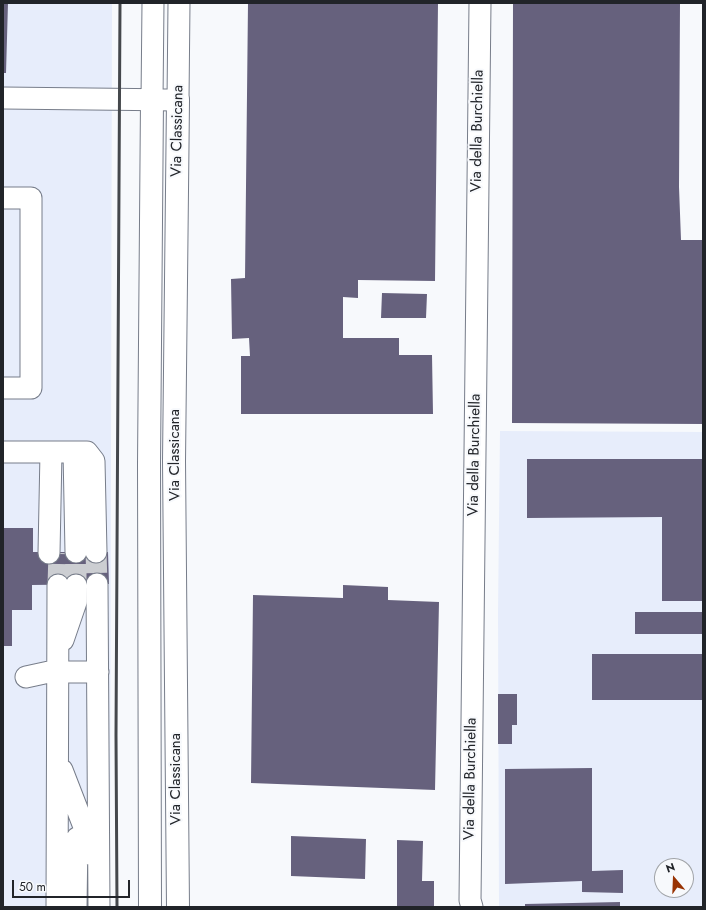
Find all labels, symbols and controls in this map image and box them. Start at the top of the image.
street label: Via della Burchiella [468,70,488,192]
street label: Via Classicana [168,85,188,177]
street label: Via della Burchiella [465,394,485,516]
street label: Via Classicana [166,409,184,501]
street label: Via della Burchiella [461,718,481,840]
street label: Via Classicana [167,733,185,825]
north arrow [654,858,694,898]
text: N [664,859,677,877]
scale bar [14,872,132,898]
text: 50 m [19,878,46,896]

